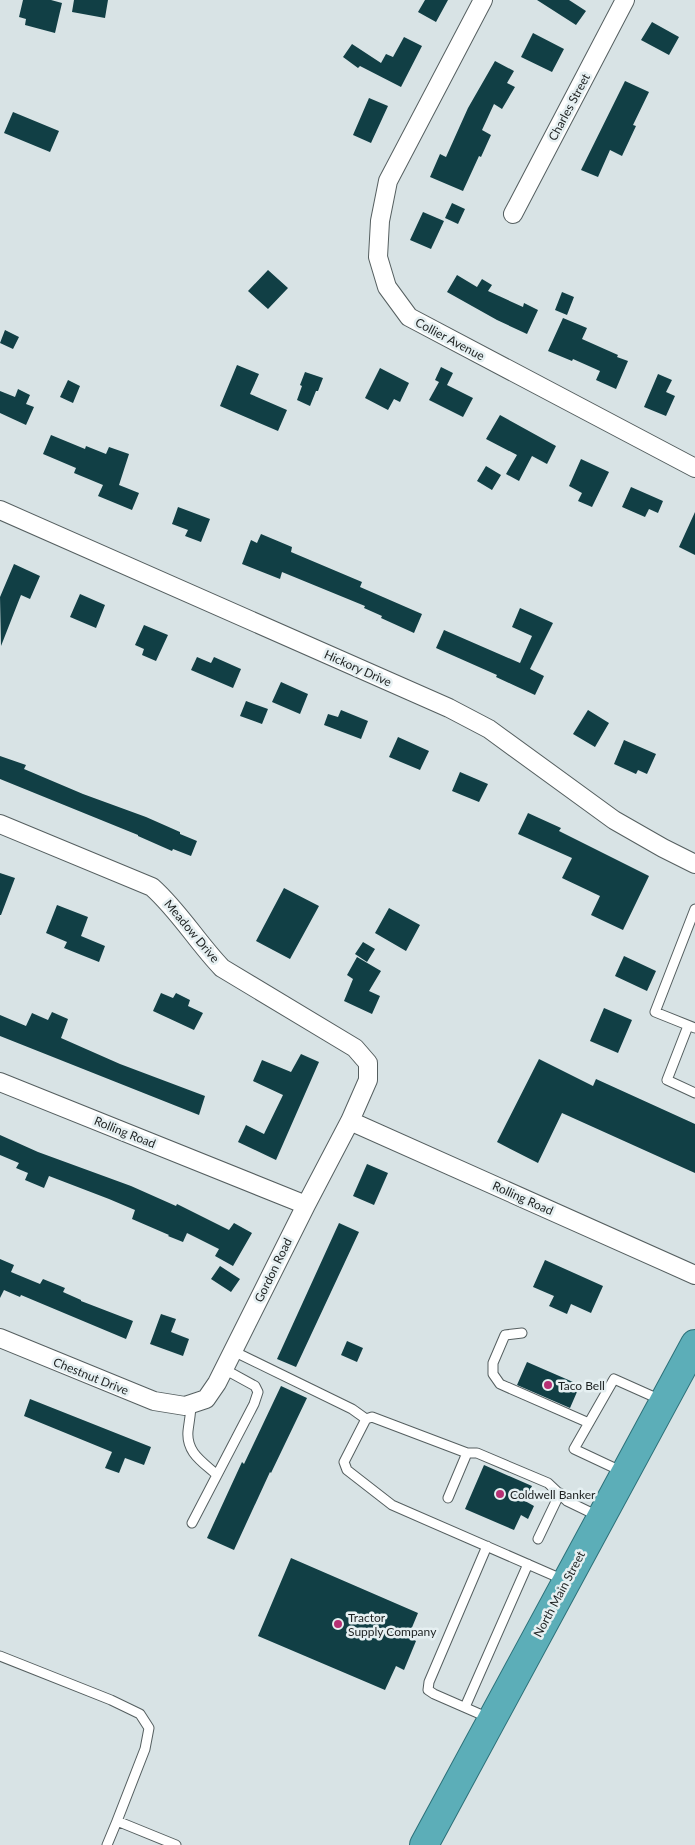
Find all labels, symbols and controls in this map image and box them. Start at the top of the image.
street label: Charles Street [545,70,593,143]
street label: Collier Avenue [413,315,487,363]
street label: Hickory Drive [322,646,394,690]
street label: Meadow Drive [161,896,223,966]
street label: Rolling Road [92,1113,158,1151]
street label: Rolling Road [490,1178,556,1218]
street label: Gordon Road [251,1235,295,1305]
street label: Chestnut Drive [51,1354,131,1398]
place label: Taco Bell [558,1378,605,1393]
marker: Taco Bell [542,1379,554,1391]
place label: Coldwell Banker [510,1487,596,1502]
marker: Coldwell Banker [494,1488,506,1500]
street label: North Main Street [530,1548,588,1640]
place label: Tractor Supply Company [348,1610,437,1639]
marker: Tractor Supply Company [332,1618,344,1630]

